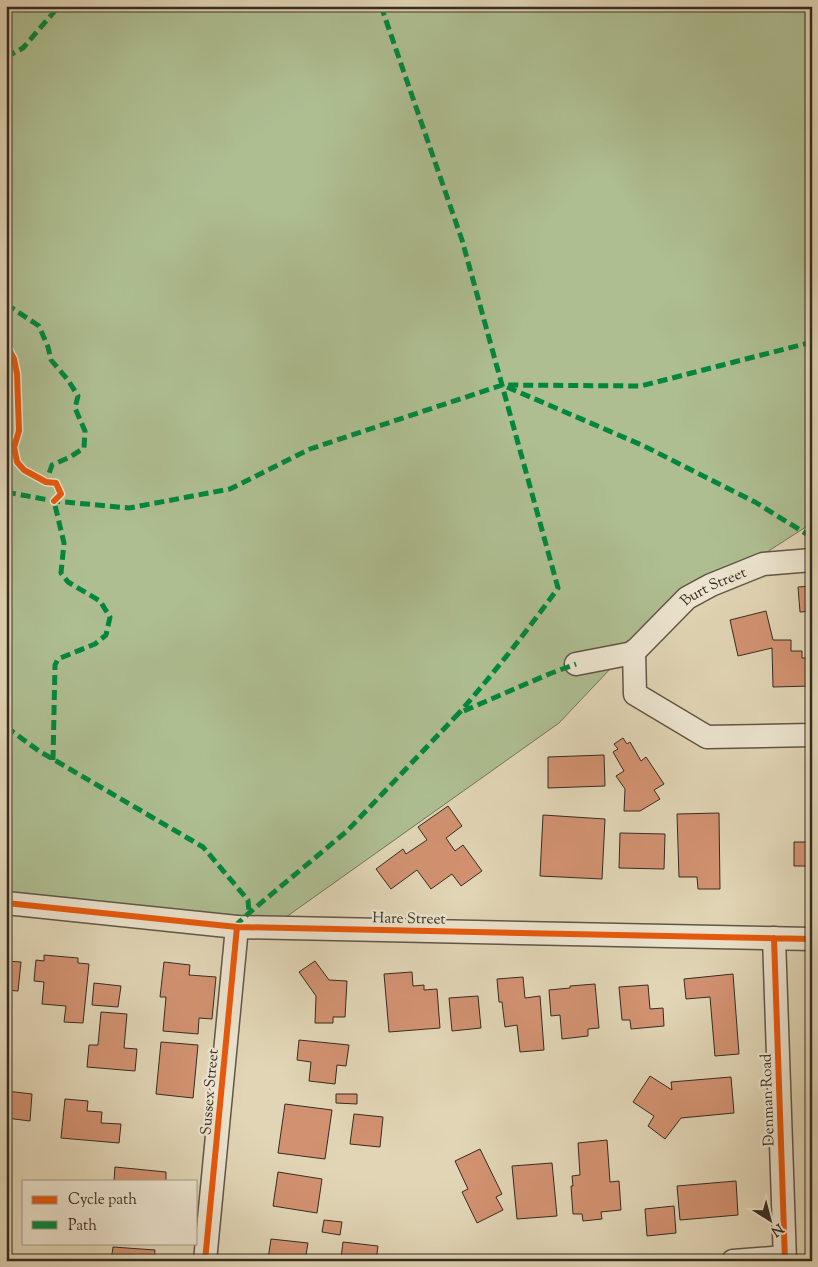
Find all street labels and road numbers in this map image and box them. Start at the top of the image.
street label: Burt Street [676,563,750,611]
street label: Hare Street [372,908,446,931]
street label: Sussex Street [196,1048,225,1136]
street label: Denman Road [756,1053,781,1147]

